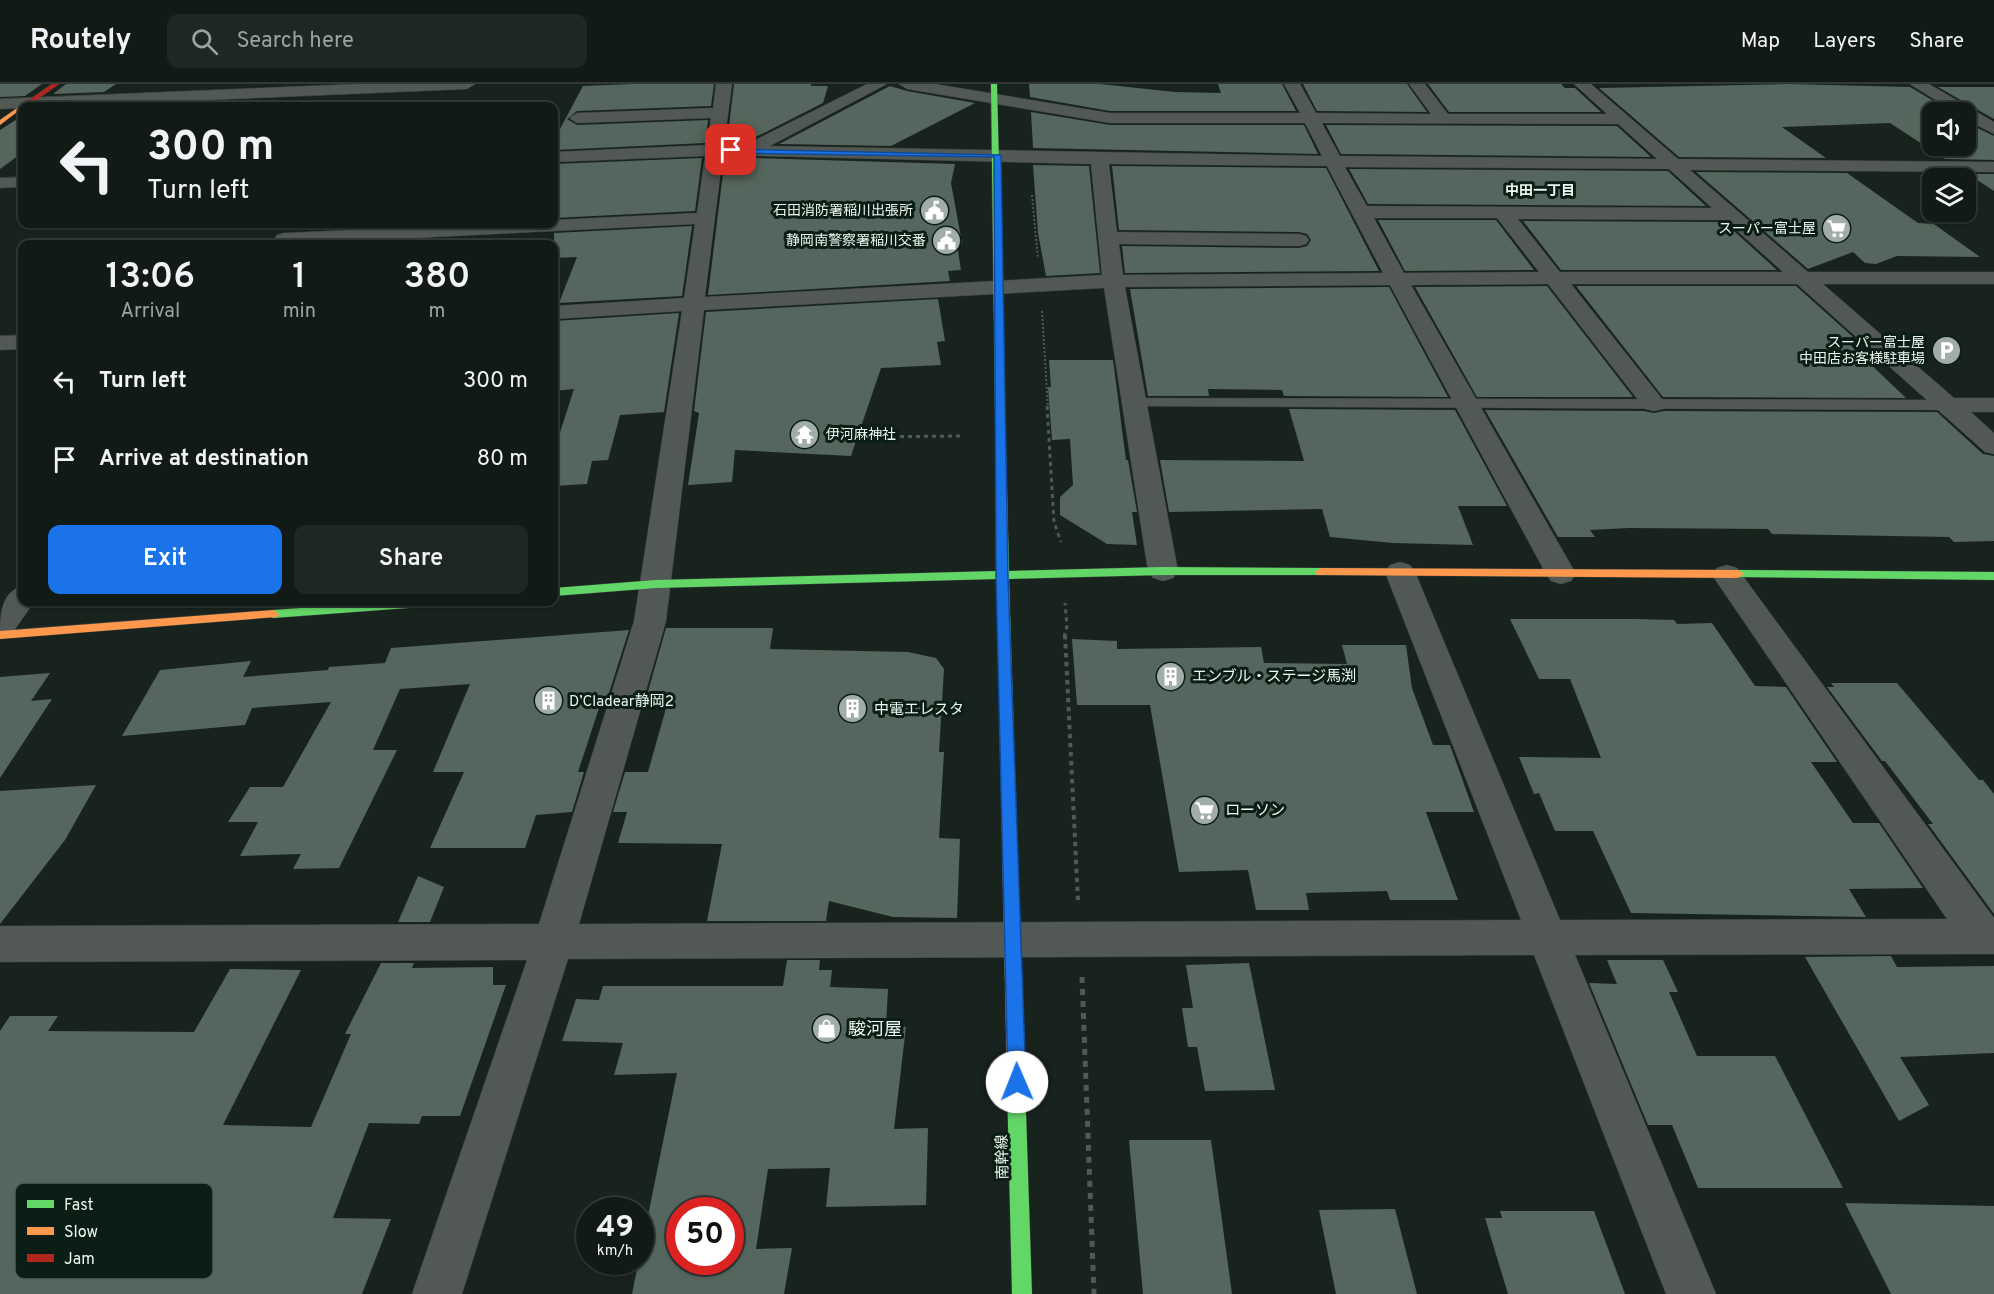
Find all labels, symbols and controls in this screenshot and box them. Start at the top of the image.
search box [167,14,587,68]
text: Routely [30,23,131,59]
icon: search [188,25,221,58]
text: Search here [236,28,354,55]
text: Map [1741,28,1780,55]
text: Layers [1813,28,1876,55]
text: Share [1909,28,1964,55]
map controls [1922,102,1976,222]
button: sound [1922,102,1976,156]
text: 300 m [147,122,274,175]
pin [705,124,756,175]
icon: left [48,126,126,204]
icon: arrive [714,133,747,166]
button: layers [1922,168,1976,222]
text: Turn left [147,174,249,208]
district label: 中田一丁目 [1505,183,1575,200]
public building icon: 石田消防署稲川出張所 [918,194,950,226]
place label: 石田消防署稲川出張所 [773,203,913,220]
supermarket icon: スーパー富士屋 [1821,212,1853,244]
place label: スーパー富士屋 [1718,221,1816,238]
public building icon: 静岡南警察署稲川交番 [931,224,963,256]
place label: 静岡南警察署稲川交番 [786,232,926,250]
text: 13:06 [106,255,195,301]
text: 1 [292,255,306,301]
text: 380 [403,255,470,301]
text: Arrival [121,299,180,325]
text: min [283,299,316,325]
text: m [428,299,445,325]
parking icon: スーパー富士屋 中田店お客様駐車場 [1930,334,1962,366]
place label: スーパー富士屋 中田店お客様駐車場 [1799,335,1925,368]
icon: left [48,365,81,398]
text: Turn left [99,368,187,395]
text: 300 m [463,368,528,395]
temple icon: 伊河麻神社 [789,418,821,450]
place label: 伊河麻神社 [826,427,896,444]
icon: arrive [48,443,81,476]
text: Arrive at destination [99,446,309,473]
text: 80 m [477,446,528,473]
button: Exit [48,525,282,594]
button: Share [294,525,528,594]
building icon: エンブル・ステージ馬渕 [1155,660,1187,692]
place label: エンブル・ステージ馬渕 [1192,668,1356,687]
building icon: D’Cladear静岡2 [532,685,564,717]
place label: D’Cladear静岡2 [569,693,674,712]
building icon: 中電エレスタ [837,693,869,725]
place label: 中電エレスタ [874,701,964,720]
supermarket icon: ローソン [1188,794,1220,826]
place label: ローソン [1225,802,1285,821]
shop icon: 駿河屋 [811,1013,843,1045]
place label: 駿河屋 [848,1019,902,1042]
position arrow [985,1050,1049,1114]
street label: 南幹線 [994,1134,1013,1180]
legend [15,1183,213,1279]
text: Fast [64,1196,94,1216]
speed limit sign: 50 [666,1197,744,1275]
text: 49 [596,1210,634,1247]
text: Slow [64,1223,98,1243]
text: km/h [597,1242,633,1261]
text: Jam [64,1250,95,1270]

